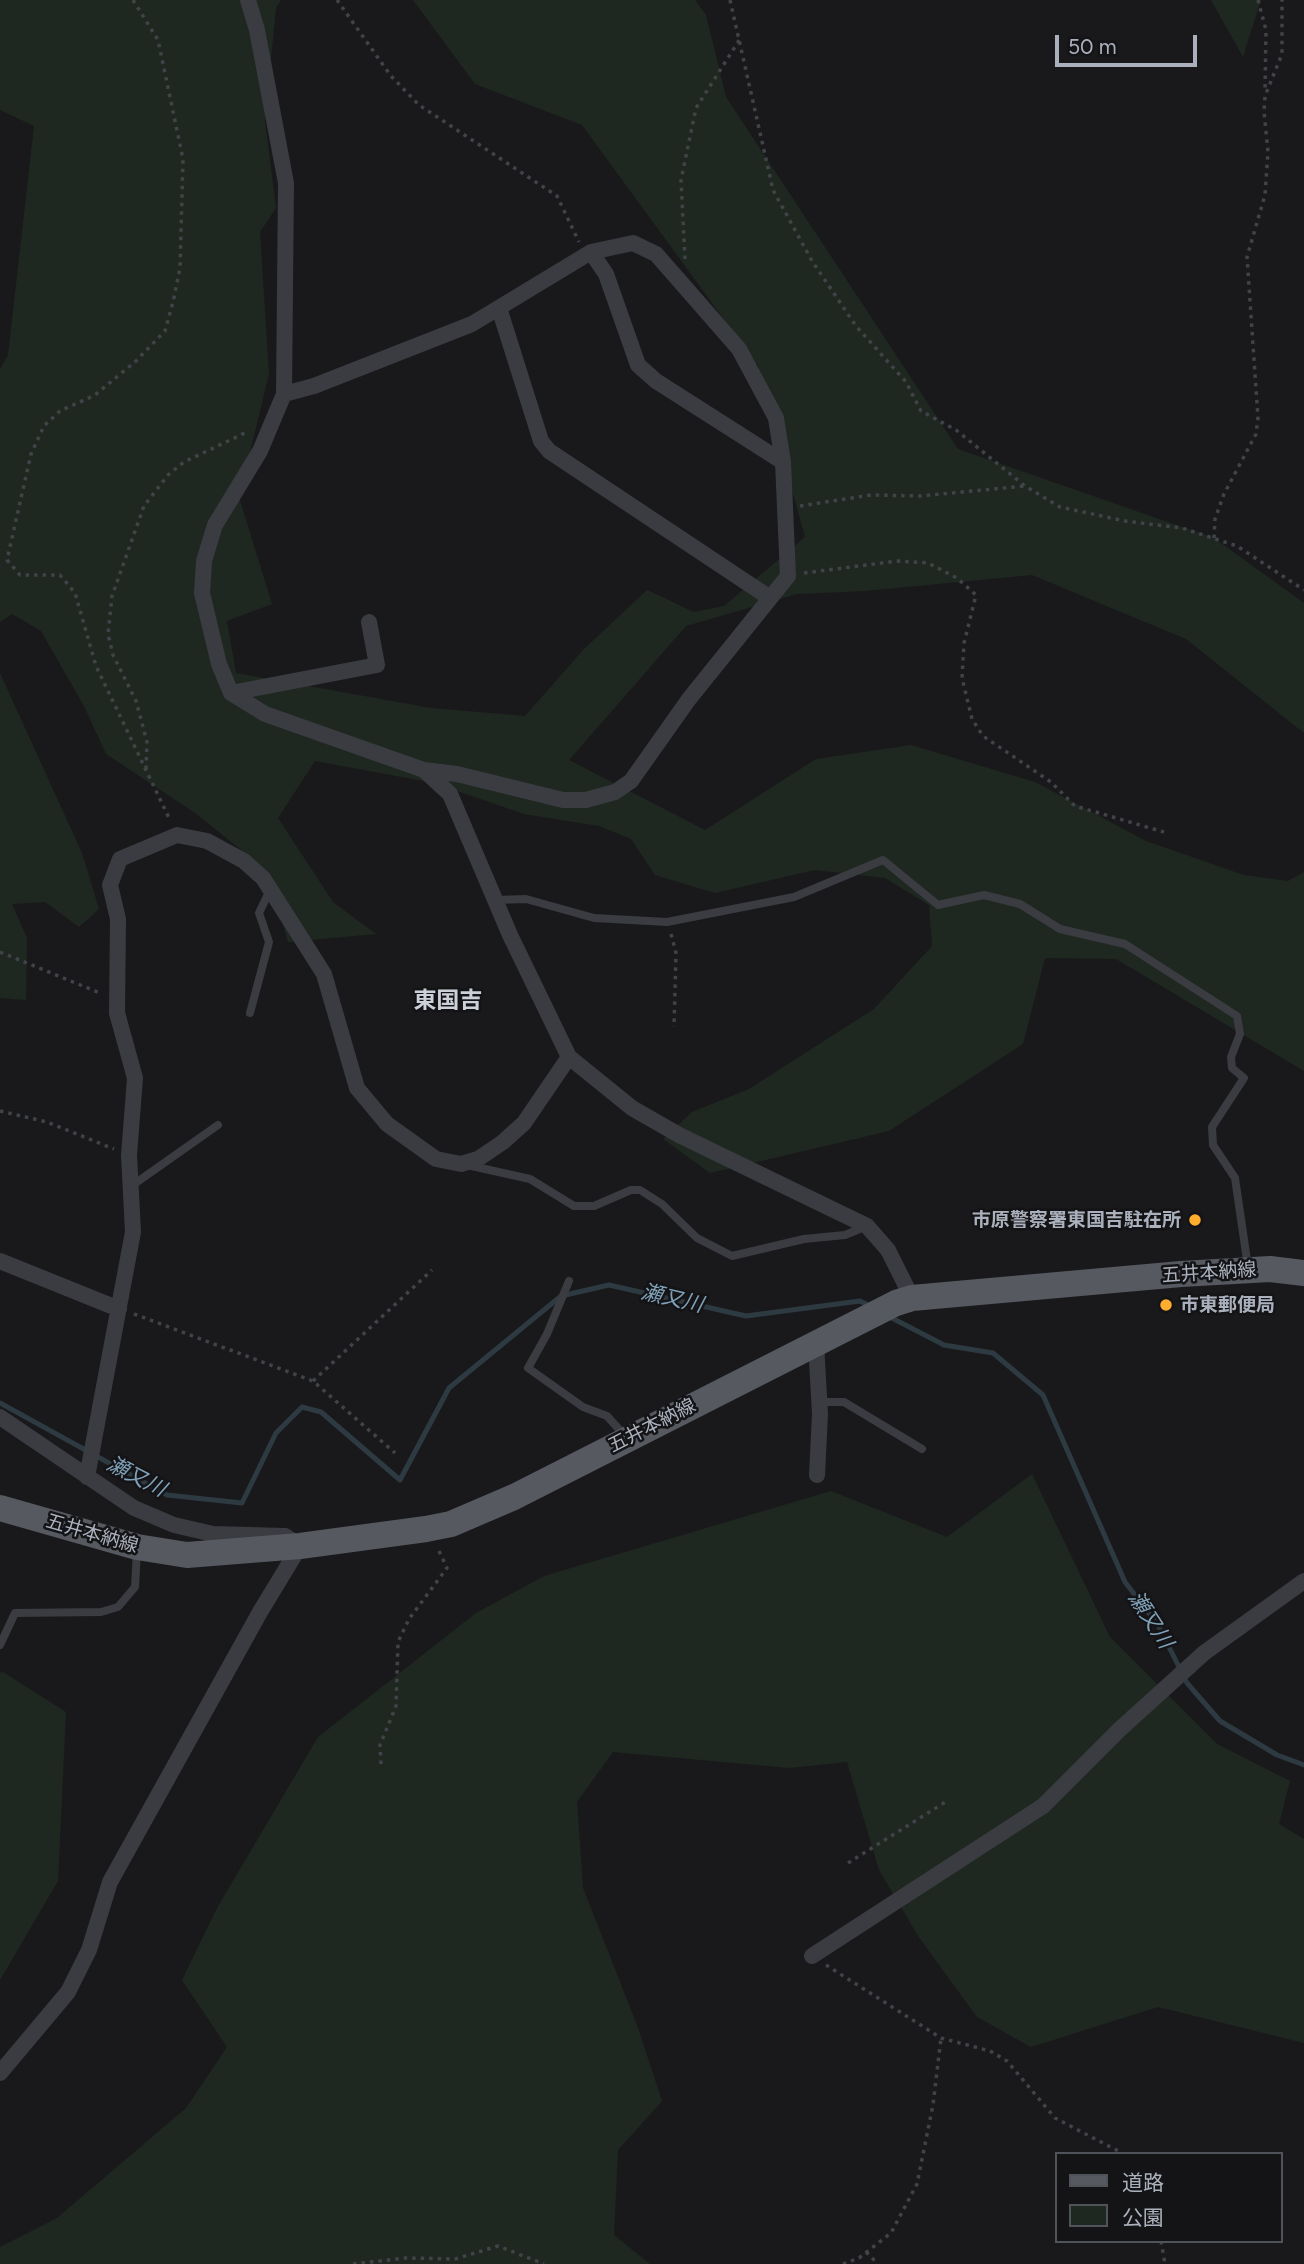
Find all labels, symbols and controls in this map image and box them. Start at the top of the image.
scale bar [1059,21,1201,65]
text: 50 m [1068,34,1117,59]
district label: 東国吉 [414,987,482,1015]
place label: 市原警察署東国吉駐在所 [972,1209,1181,1231]
marker: 市原警察署東国吉駐在所 [1187,1212,1203,1228]
street label: 五井本納線 [1161,1258,1257,1288]
water label: 瀬又川 [638,1280,706,1318]
place label: 市東郵便局 [1180,1294,1275,1316]
marker: 市東郵便局 [1158,1297,1174,1313]
street label: 五井本納線 [605,1394,699,1458]
water label: 瀬又川 [102,1451,170,1503]
street label: 五井本納線 [43,1510,141,1558]
water label: 瀬又川 [1122,1587,1178,1653]
legend [1056,2152,1283,2243]
text: 道路 [1122,2170,1164,2195]
text: 公園 [1122,2205,1164,2230]

